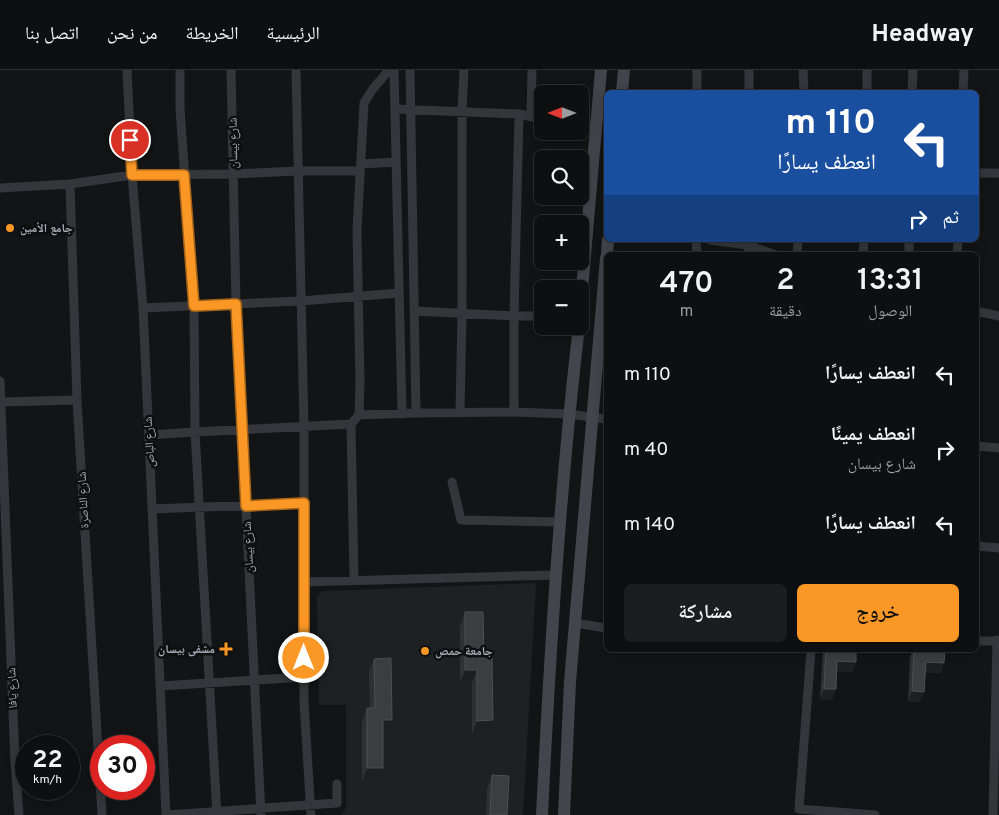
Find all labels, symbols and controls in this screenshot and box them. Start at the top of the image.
text: Headway [872,20,974,50]
text: اتصل بنا [25,23,79,46]
text: من نحن [107,23,158,46]
text: الخريطة [186,23,239,46]
text: الرئيسية [267,23,320,46]
north arrow [534,85,589,140]
map controls [534,85,589,335]
text: 110 m [786,102,876,146]
icon: left [894,110,959,175]
street label: شارع بيسان [226,117,242,169]
pin [109,119,151,161]
icon: arrive [116,126,144,154]
button: search [534,150,589,205]
text: انعطف يسارًا [777,150,876,177]
icon: right [904,205,932,233]
text: ثم [942,206,959,230]
button: + [534,215,589,270]
place label: جامع الأمين [20,221,73,237]
marker: جامع الأمين [4,222,16,234]
text: 2 [776,263,795,300]
text: 13:31 [857,263,924,300]
text: 470 [659,266,714,303]
button: − [534,280,589,335]
text: m [680,302,693,322]
text: دقيقة [769,302,802,322]
text: الوصول [868,302,912,322]
icon: left [931,361,959,389]
text: انعطف يسارًا [825,362,916,386]
text: 110 m [624,363,671,387]
street label: شارع الباص [141,416,159,468]
text: انعطف يمينًا [831,423,916,447]
icon: right [931,436,959,464]
text: 40 m [624,438,669,462]
text: شارع بيسان [848,455,916,475]
street label: شارع الناصرة [75,471,93,529]
icon: left [931,511,959,539]
text: انعطف يسارًا [825,512,916,536]
text: 140 m [624,513,675,537]
street label: شارع بيسان [240,521,258,573]
button: مشاركة [624,584,787,642]
button: خروج [797,584,959,642]
position arrow [277,631,329,683]
place label: مشفى بيسان [158,642,215,658]
marker: مشفى بيسان [219,642,233,656]
place label: جامعة حمص [435,644,493,660]
marker: جامعة حمص [419,645,431,657]
street label: شارع يافا [4,667,22,709]
speed limit sign: 30 [90,735,155,800]
text: 22 [32,745,63,777]
text: km/h [33,772,62,788]

